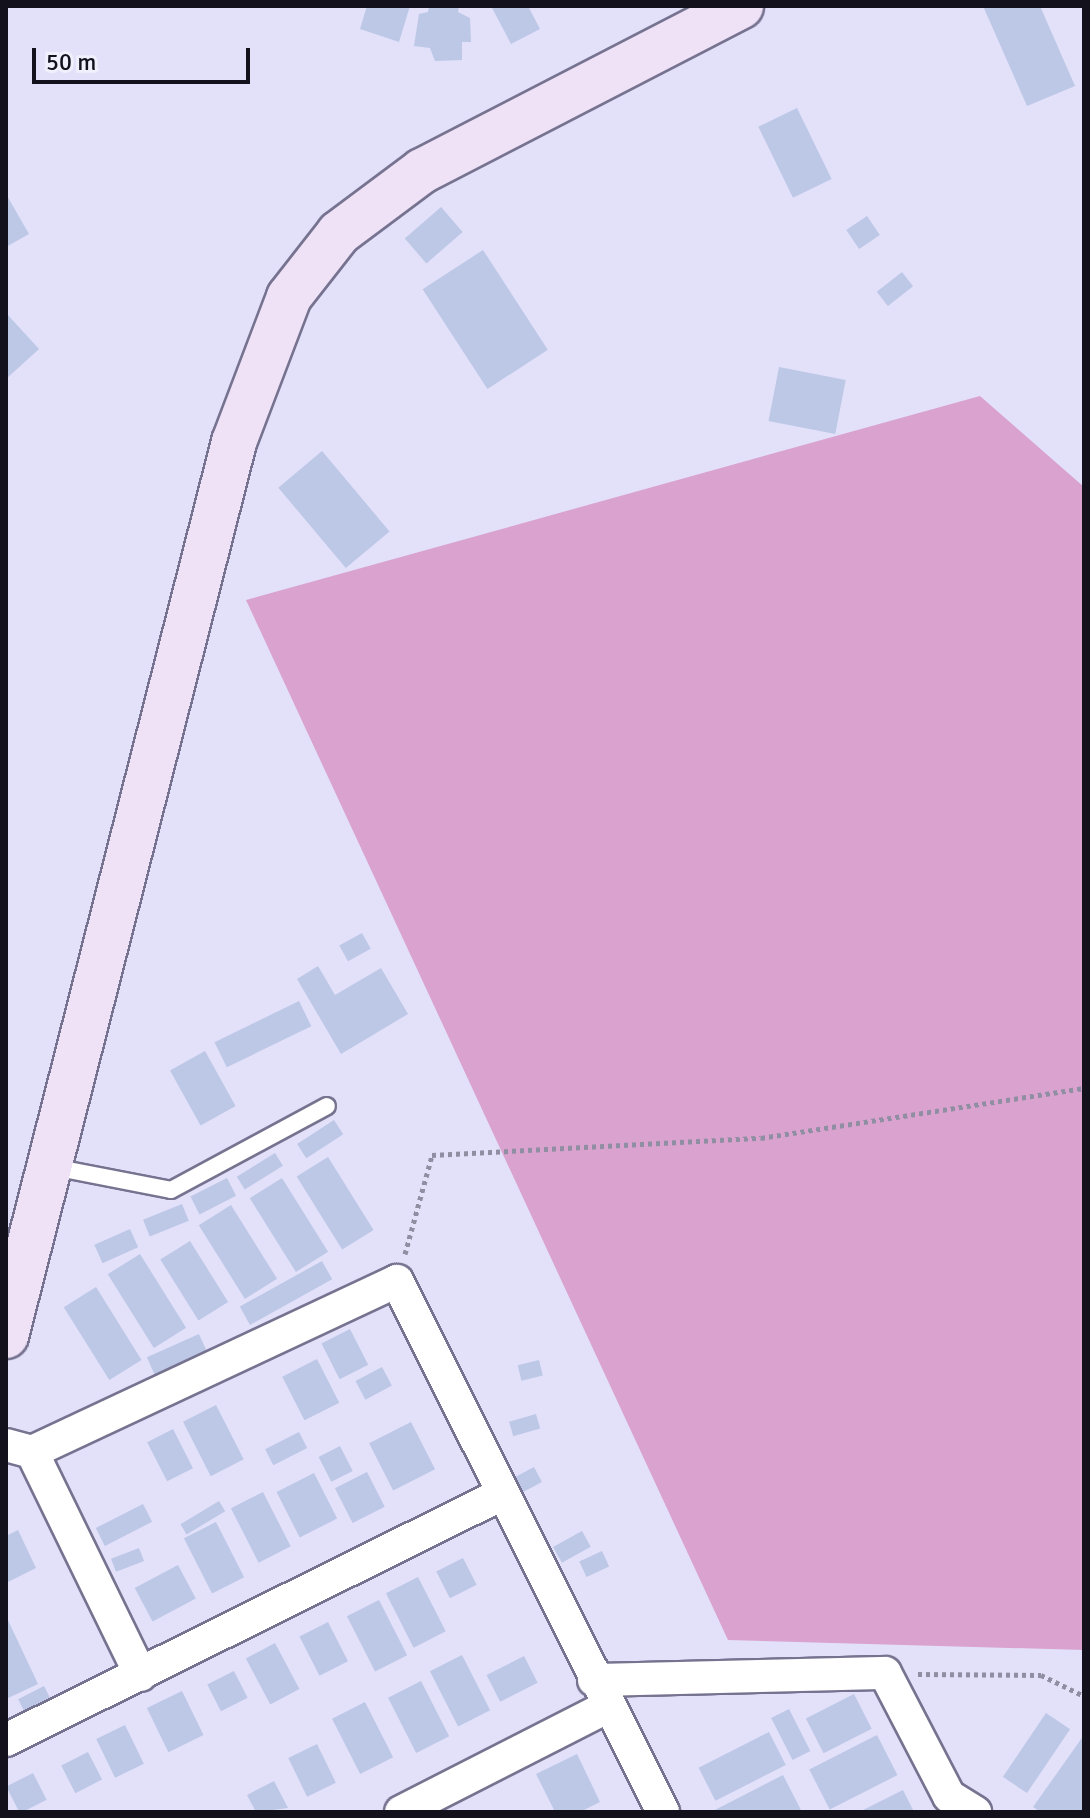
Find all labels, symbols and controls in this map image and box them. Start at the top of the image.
scale bar [36,32,254,82]
text: 50 m [46,47,96,77]

